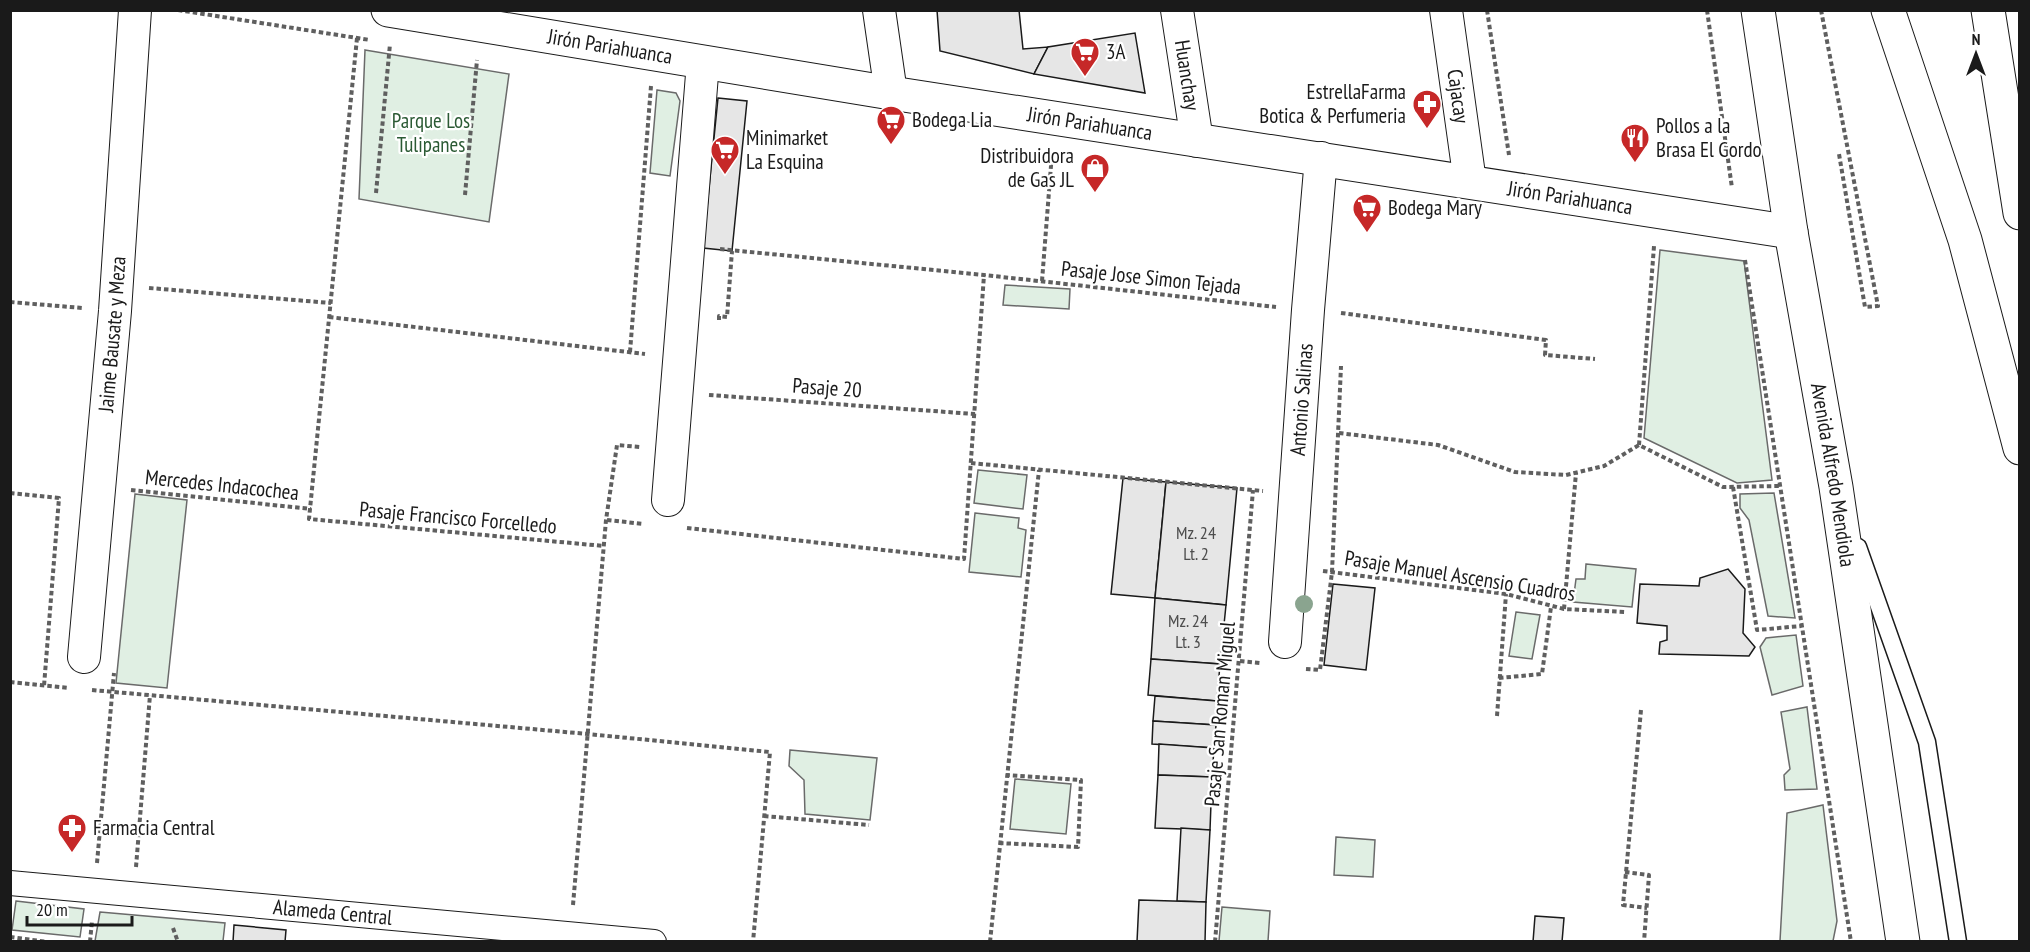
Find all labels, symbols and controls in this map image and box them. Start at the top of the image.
street label: Jirón Pariahuanca [545,22,674,70]
north arrow [1946,24,2006,84]
text: N [1972,29,1980,49]
supermarket icon: 3A [1069,36,1101,78]
place label: 3A [1106,38,1125,65]
street label: Huanchay [1169,38,1206,112]
street label: Cajacay [1441,67,1476,125]
place label: EstrellaFarma Botica & Perfumeria [1259,78,1406,129]
pharmacy icon: EstrellaFarma Botica & Perfumeria [1411,88,1443,130]
street label: Jirón Pariahuanca [1025,100,1154,146]
supermarket icon: Bodega Lia [875,104,907,146]
place label: Bodega Lia [912,106,992,133]
park label: Parque Los Tulipanes [392,107,470,158]
place label: Pollos a la Brasa El Gordo [1656,112,1762,163]
restaurant icon: Pollos a la Brasa El Gordo [1619,122,1651,164]
place label: Minimarket La Esquina [746,124,828,175]
supermarket icon: Minimarket La Esquina [709,134,741,176]
place label: Distribuidora de Gas JL [980,142,1074,193]
shop icon: Distribuidora de Gas JL [1079,152,1111,194]
street label: Jirón Pariahuanca [1505,174,1635,220]
supermarket icon: Bodega Mary [1351,192,1383,234]
place label: Bodega Mary [1388,194,1482,221]
street label: Pasaje Jose Simon Tejada [1060,255,1242,300]
street label: Jaime Bausate y Meza [92,256,132,414]
street label: Antonio Salinas [1284,342,1319,457]
street label: Pasaje 20 [792,372,863,403]
street label: Avenida Alfredo Mendiola [1805,381,1862,569]
street label: Mercedes Indacochea [144,463,300,506]
street label: Pasaje Francisco Forcelledo [358,495,558,540]
house number: Mz. 24 Lt. 2 [1176,521,1216,565]
street label: Pasaje Manuel Ascensio Cuadros [1343,544,1577,607]
house number: Mz. 24 Lt. 3 [1168,609,1208,653]
street label: Pasaje San Roman Miguel [1198,620,1241,807]
pharmacy icon: Farmacia Central [56,812,88,854]
place label: Farmacia Central [93,814,215,841]
scale bar [27,889,132,927]
street label: Alameda Central [272,893,393,931]
text: 20 m [36,898,68,921]

